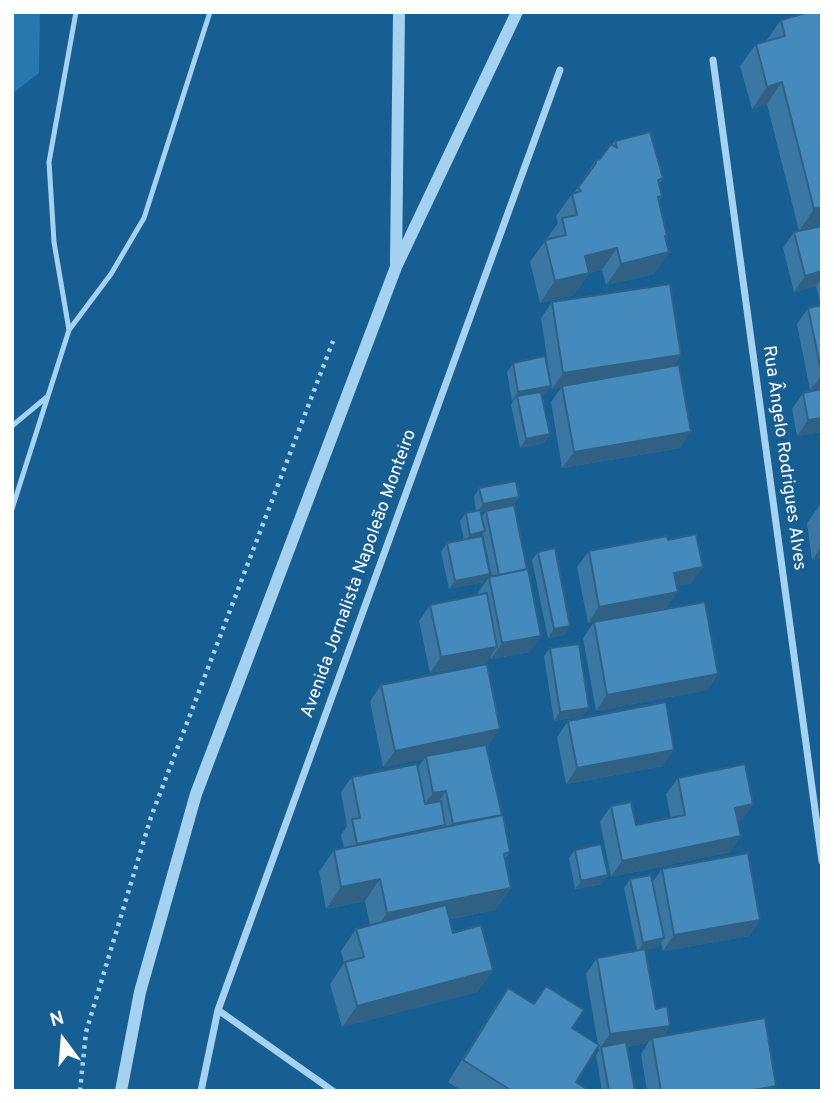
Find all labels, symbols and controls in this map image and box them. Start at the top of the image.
street label: Rua Ângelo Rodrigues Alves [757,344,809,572]
street label: Avenida Jornalista Napoleão Monteiro [298,427,422,721]
north arrow [28,1005,98,1075]
text: N [47,1006,67,1033]

